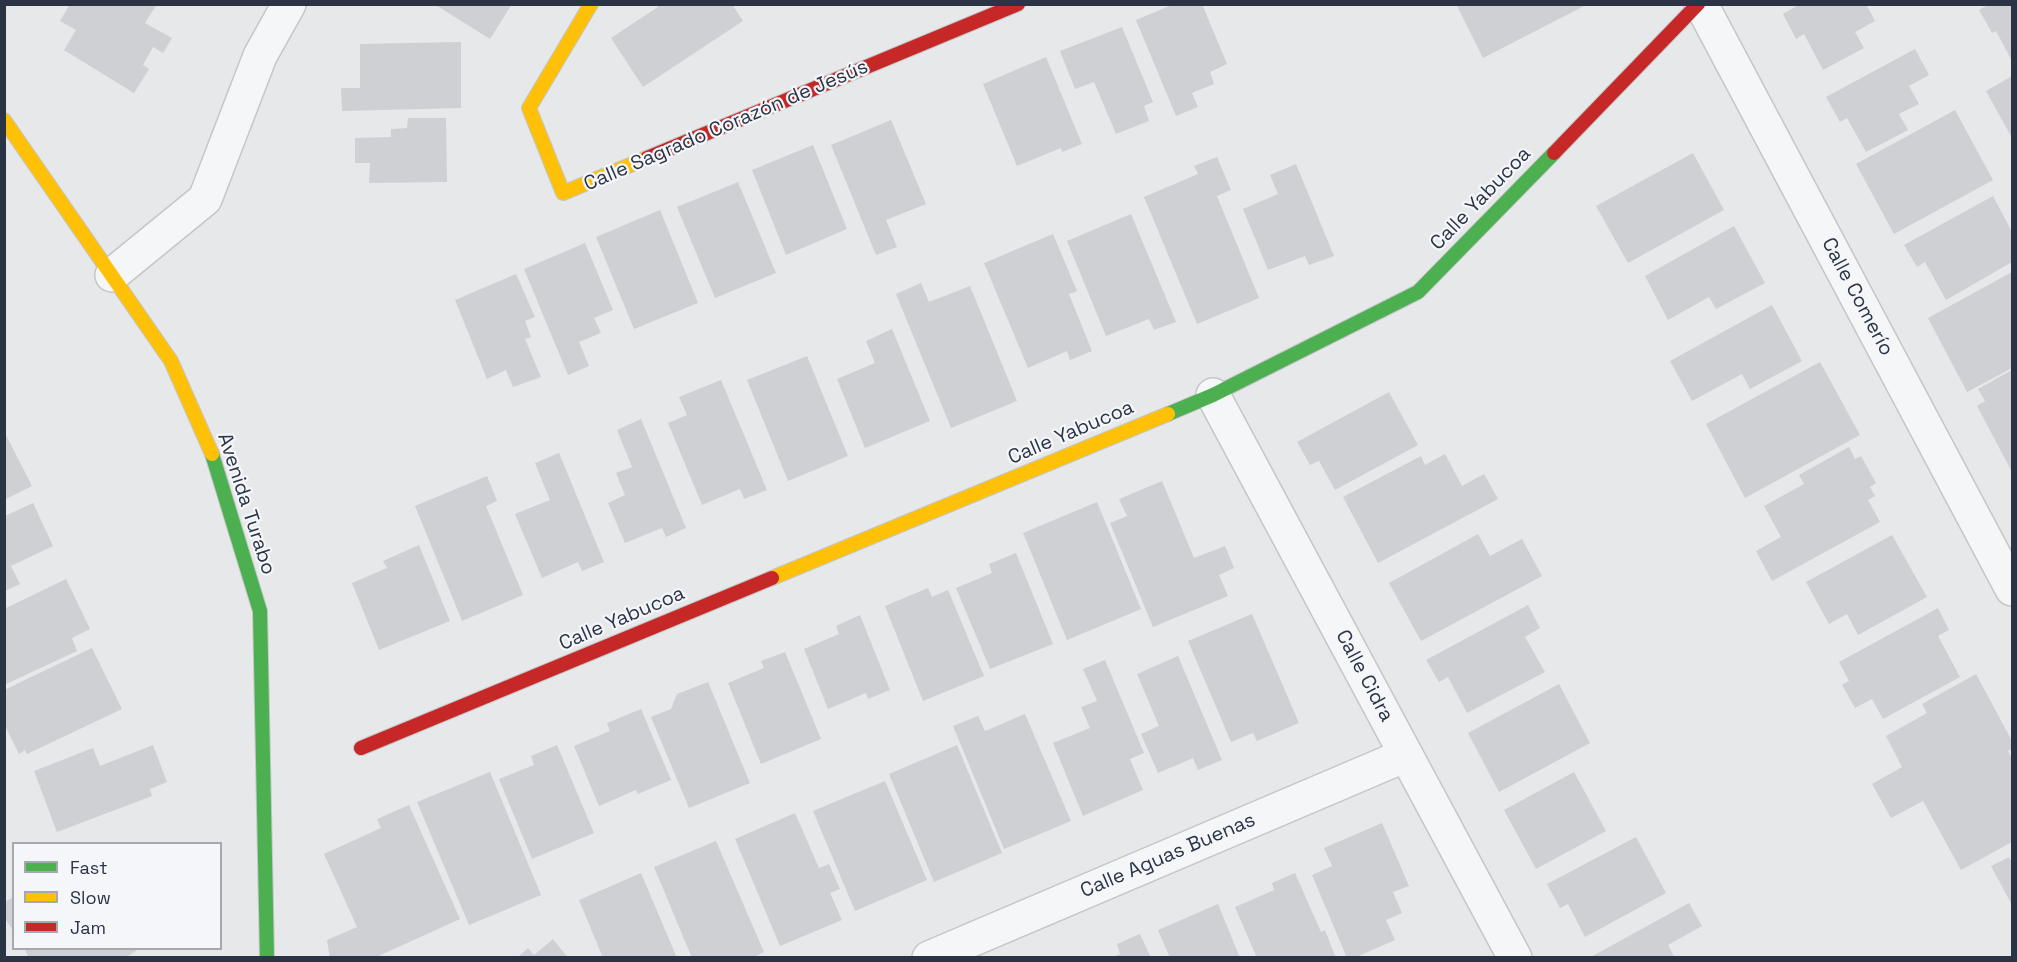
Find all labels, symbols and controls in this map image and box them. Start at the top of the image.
street label: Calle Sagrado Corazón de Jesús [580,55,872,197]
street label: Calle Yabucoa [1426,142,1536,256]
street label: Calle Comerío [1816,234,1898,360]
street label: Calle Yabucoa [1005,396,1137,470]
street label: Avenida Turabo [212,430,280,578]
street label: Calle Yabucoa [556,582,688,656]
street label: Calle Cidra [1330,626,1398,726]
street label: Calle Aguas Buenas [1077,808,1259,904]
legend [12,842,222,950]
text: Fast [70,856,107,879]
text: Slow [70,886,111,909]
text: Jam [70,916,106,939]

